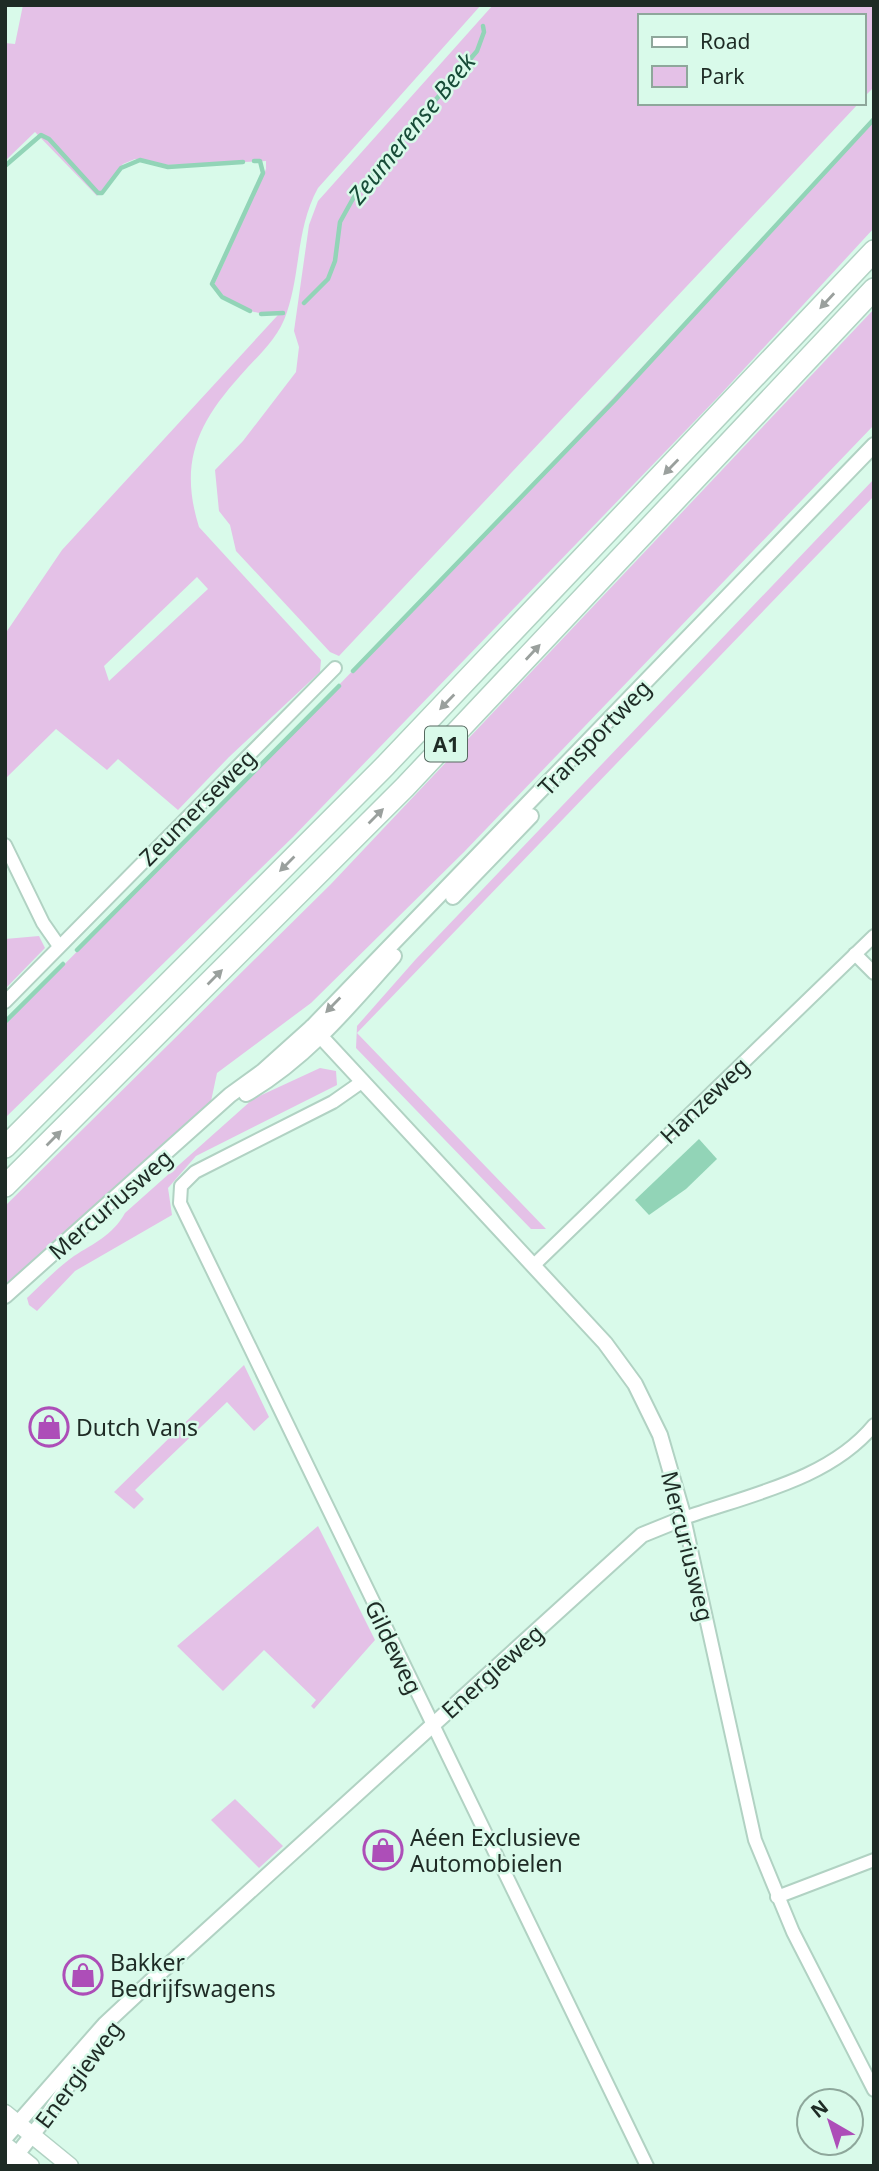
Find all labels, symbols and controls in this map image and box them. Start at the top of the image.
legend [638,14,865,105]
text: Road [700,27,750,55]
water label: Zeumerense Beek [339,45,483,211]
text: Park [700,62,745,90]
one-way arrow [820,292,836,309]
one-way arrow [663,458,680,475]
one-way arrow [524,644,540,661]
street label: Transportweg [530,672,658,802]
one-way arrow [439,693,455,710]
road number: A1 [425,726,467,762]
street label: Zeumerseweg [132,742,262,872]
one-way arrow [367,808,384,825]
one-way arrow [279,856,296,873]
one-way arrow [206,970,223,986]
one-way arrow [325,997,342,1014]
street label: Hanzeweg [652,1049,756,1151]
one-way arrow [46,1130,62,1146]
street label: Mercuriusweg [41,1141,179,1267]
shop icon: Dutch Vans [28,1406,70,1448]
place label: Dutch Vans [76,1411,198,1443]
street label: Mercuriusweg [654,1467,722,1625]
street label: Gildeweg [358,1595,430,1699]
street label: Energieweg [434,1617,550,1725]
place label: Aéen Exclusieve Automobielen [410,1821,581,1879]
shop icon: Aéen Exclusieve Automobielen [362,1829,404,1871]
place label: Bakker Bedrijfswagens [110,1946,276,2004]
shop icon: Bakker Bedrijfswagens [62,1954,104,1996]
street label: Energieweg [27,2014,129,2134]
north arrow [795,2087,865,2157]
text: N [805,2094,833,2124]

